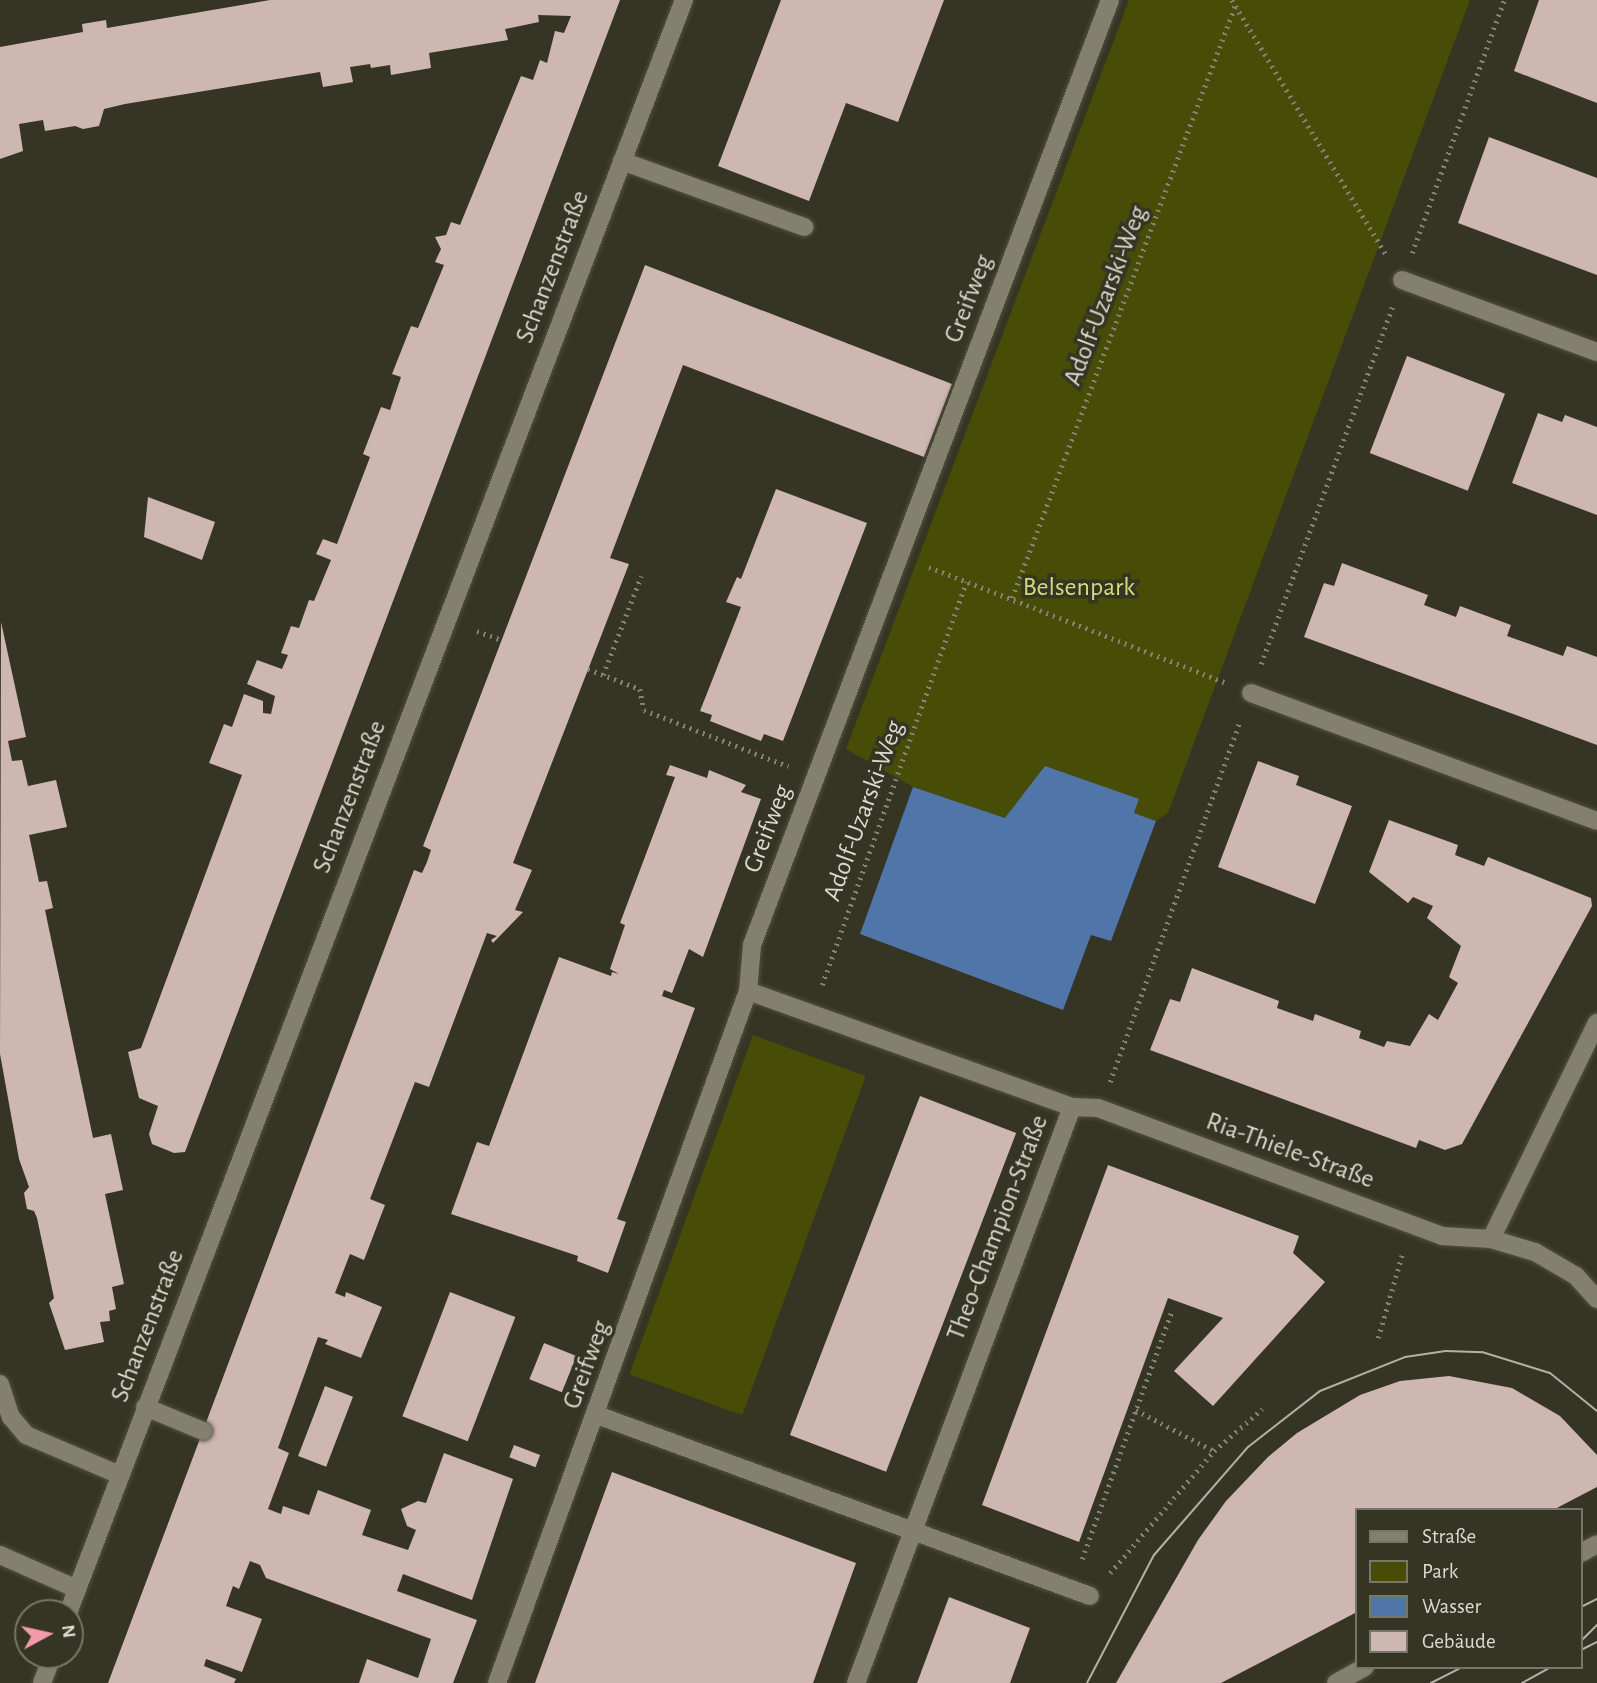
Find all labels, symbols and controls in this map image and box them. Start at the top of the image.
street label: Schanzenstraße [510,186,596,348]
street label: Adolf-Uzarski-Weg [1057,202,1155,390]
street label: Greifweg [938,251,1000,347]
park label: Belsenpark [1023,572,1135,604]
street label: Schanzenstraße [307,716,393,878]
street label: Adolf-Uzarski-Weg [817,717,911,905]
street label: Greifweg [737,781,799,877]
street label: Ria-Thiele-Straße [1202,1106,1378,1196]
street label: Theo-Champion-Straße [941,1111,1055,1345]
street label: Schanzenstraße [105,1245,191,1407]
street label: Greifweg [557,1317,617,1413]
legend [1356,1508,1583,1669]
text: Straße [1422,1526,1476,1547]
text: Park [1422,1561,1458,1582]
text: Wasser [1422,1596,1481,1617]
north arrow [14,1599,84,1669]
text: N [58,1623,79,1639]
text: Gebäude [1422,1631,1496,1652]

